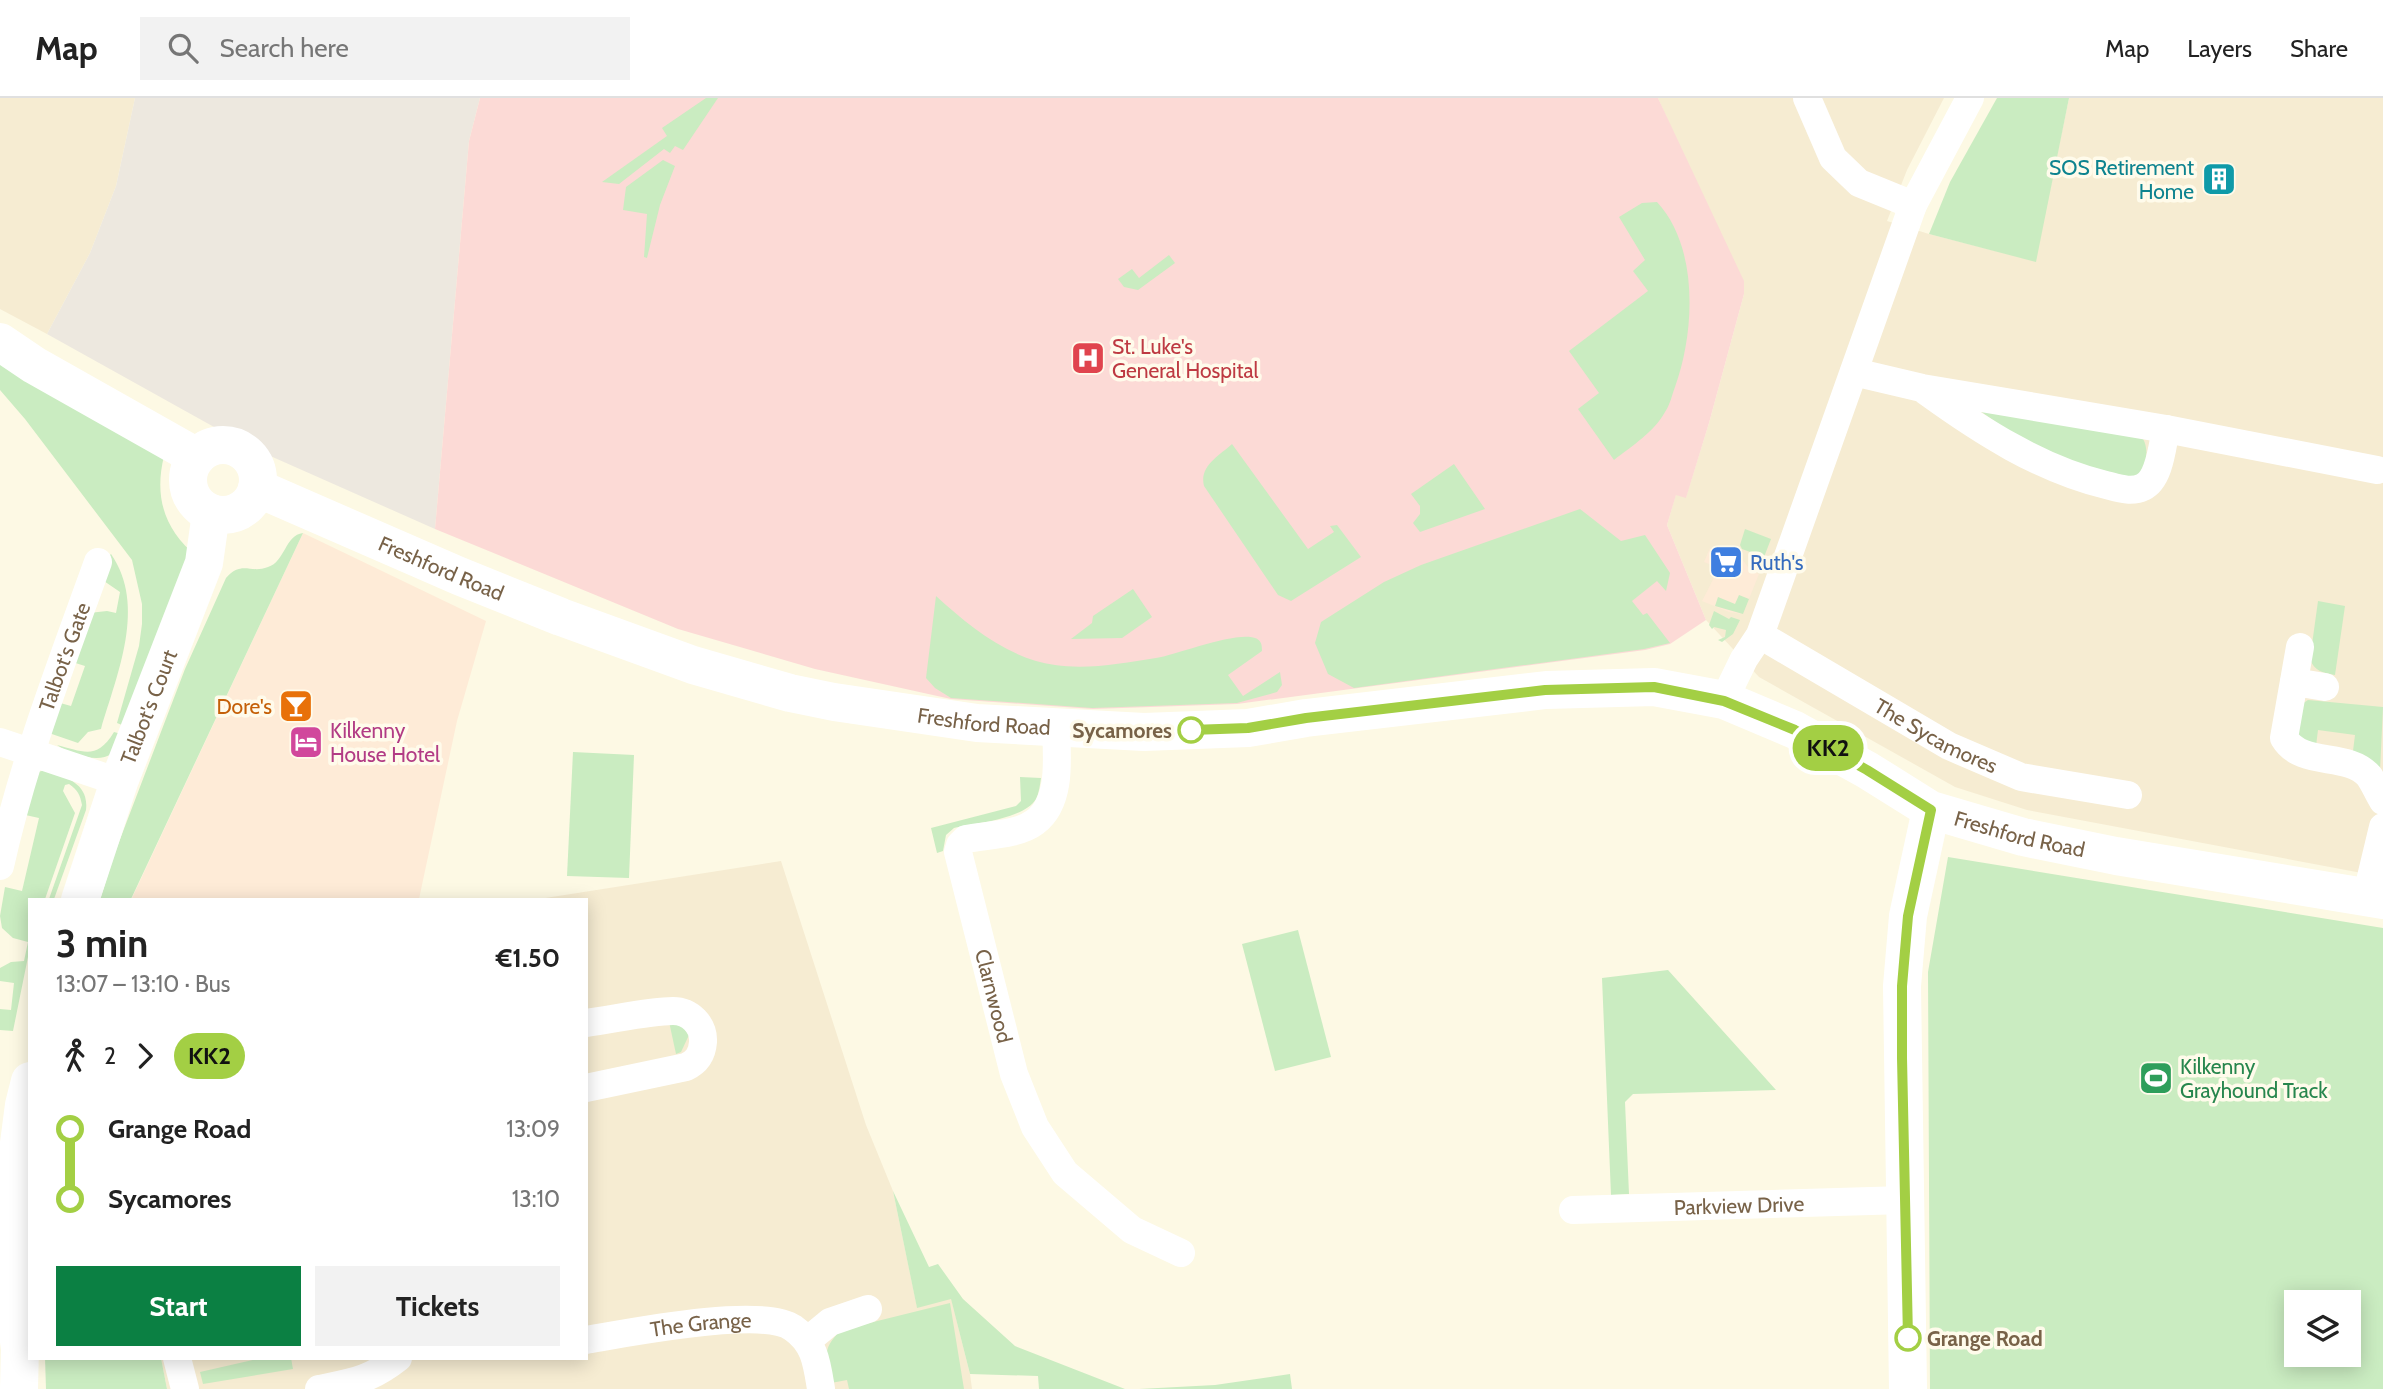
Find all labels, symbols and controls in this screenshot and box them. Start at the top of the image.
search box [140,17,630,80]
text: Map [35,28,98,68]
icon: search [164,29,202,67]
text: Search here [220,32,349,64]
text: Map [2105,34,2149,63]
text: Layers [2187,34,2252,63]
text: Share [2290,34,2348,63]
place label: SOS Retirement Home [2049,155,2194,204]
building icon: SOS Retirement Home [2200,160,2238,198]
place label: St. Luke's General Hospital [1112,334,1259,383]
hospital icon: St. Luke's General Hospital [1069,339,1107,377]
street label: Freshford Road [375,530,508,605]
supermarket icon: Ruth's [1707,543,1745,581]
place label: Ruth's [1750,550,1804,575]
street label: Talbot's Gate [33,599,95,714]
street label: Talbot's Court [115,646,182,768]
bar icon: Dore's [277,687,315,725]
street label: The Sycamores [1870,693,2002,778]
place label: Dore's [216,694,272,719]
street label: Freshford Road [916,702,1051,739]
marker: Sycamores [1178,717,1204,743]
place label: Kilkenny House Hotel [330,718,440,767]
place label: Sycamores [1072,718,1172,743]
hotel icon: Kilkenny House Hotel [287,723,325,761]
line badge: KK2 [1788,725,1868,771]
text: KK2 [1807,733,1849,762]
street label: Freshford Road [1951,805,2087,862]
text: 3 min [56,920,148,967]
text: €1.50 [496,942,560,974]
street label: Clarnwood [970,946,1018,1045]
text: 13:07 – 13:10 · Bus [56,970,230,998]
icon: walk [56,1037,94,1075]
icon: forward [126,1037,164,1075]
text: KK2 [188,1041,231,1070]
text: 2 [104,1042,116,1070]
place label: Kilkenny Grayhound Track [2180,1054,2328,1103]
sports icon: Kilkenny Grayhound Track [2137,1059,2175,1097]
text: Grange Road [108,1113,251,1145]
text: 13:09 [506,1115,560,1143]
text: Sycamores [108,1183,231,1215]
text: 13:10 [512,1185,560,1213]
street label: Parkview Drive [1673,1191,1805,1219]
button: Start [56,1266,301,1346]
button: Tickets [315,1266,560,1346]
map controls [2284,1290,2361,1367]
button: layers [2284,1290,2361,1367]
street label: The Grange [648,1307,752,1341]
marker: Grange Road [1895,1325,1921,1351]
place label: Grange Road [1927,1326,2043,1351]

